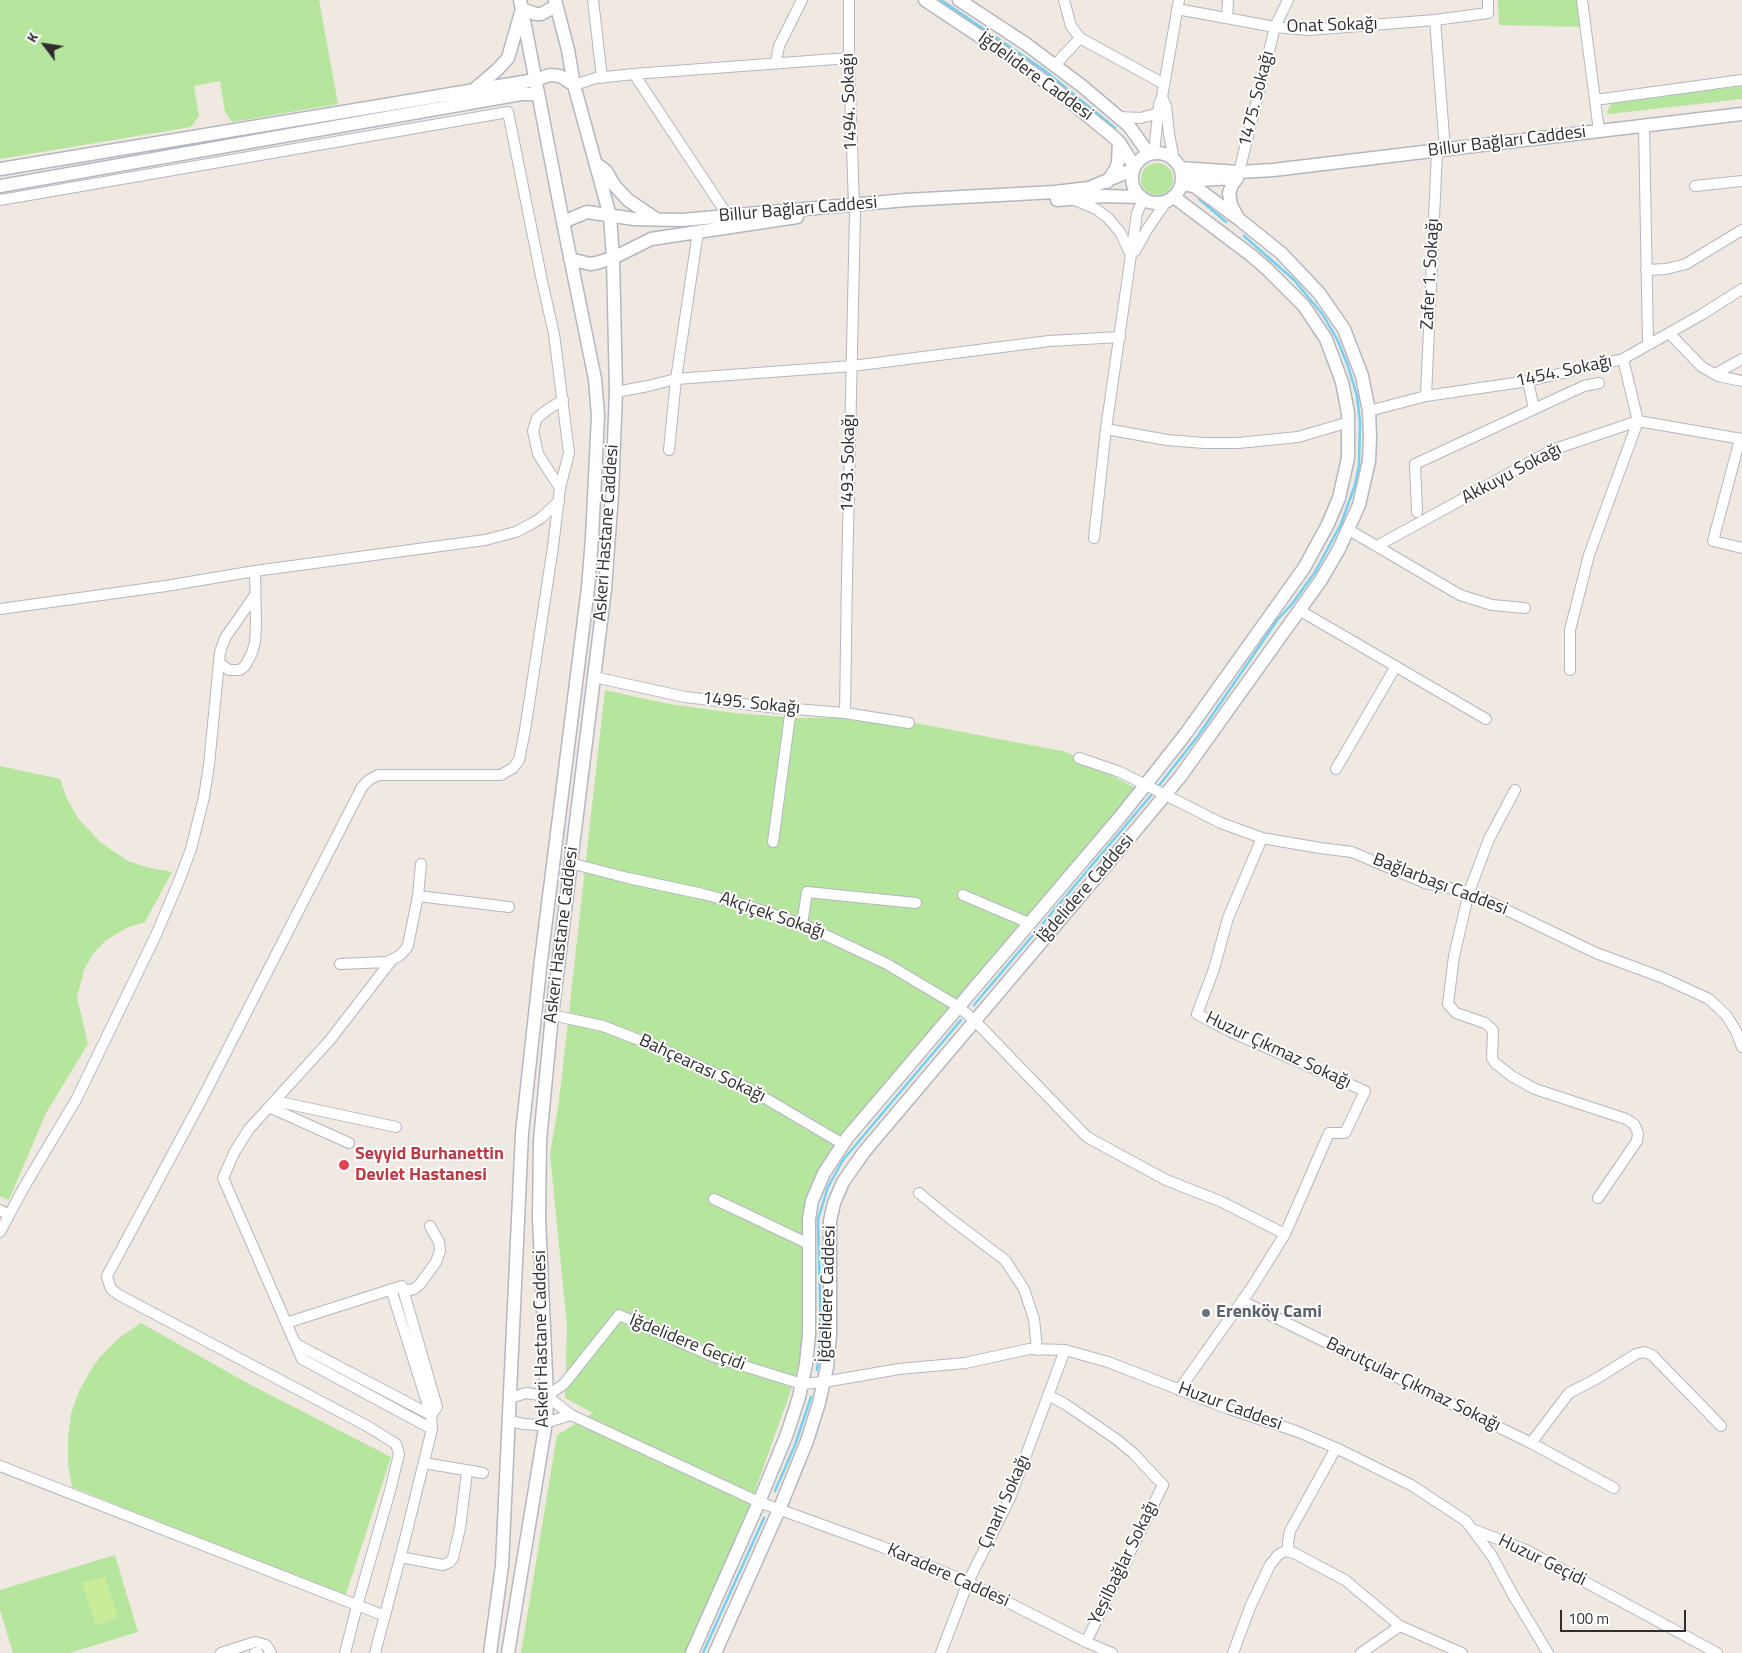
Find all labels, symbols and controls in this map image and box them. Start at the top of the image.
street label: Onat Sokağı [1286,14,1378,38]
north arrow [20,20,70,70]
text: K [21,28,43,46]
street label: İğdelidere Caddesi [973,28,1097,126]
street label: 1475. Sokağı [1235,49,1279,149]
street label: 1494. Sokağı [837,53,863,151]
street label: Billur Bağları Caddesi [1427,122,1587,162]
street label: Billur Bağları Caddesi [718,192,878,228]
street label: Zafer 1. Sokağı [1417,218,1445,330]
street label: 1454. Sokağı [1514,351,1614,393]
street label: 1493. Sokağı [837,414,861,512]
street label: Akkuyu Sokağı [1458,439,1566,509]
street label: Askeri Hastane Caddesi [590,444,624,622]
street label: 1495. Sokağı [701,688,801,720]
street label: İğdelidere Caddesi [1033,830,1139,948]
street label: Askeri Hastane Caddesi [540,846,584,1024]
street label: Bağlarbaşı Caddesi [1369,849,1511,921]
street label: Akçiçek Sokağı [716,888,828,944]
street label: Huzur Çıkmaz Sokağı [1202,1008,1354,1094]
street label: Bahçearası Sokağı [635,1030,769,1108]
place label: Seyyid Burhanettin Devlet Hastanesi [355,1144,504,1186]
marker: Seyyid Burhanettin Devlet Hastanesi [337,1158,351,1172]
street label: İğdelidere Caddesi [815,1225,841,1363]
street label: Askeri Hastane Caddesi [530,1250,554,1428]
place label: Erenköy Cami [1216,1302,1322,1324]
marker: Erenköy Cami [1200,1307,1212,1319]
street label: İğdelidere Geçidi [626,1310,748,1376]
street label: Barutçular Çıkmaz Sokağı [1322,1333,1504,1437]
street label: Huzur Caddesi [1175,1378,1285,1436]
street label: Çınarlı Sokağı [975,1452,1035,1552]
street label: Yeşilbağlar Sokağı [1085,1498,1163,1628]
street label: Huzur Geçidi [1495,1530,1589,1592]
street label: Karadere Caddesi [884,1539,1012,1613]
scale bar [1562,1600,1688,1632]
text: 100 m [1568,1607,1609,1630]

